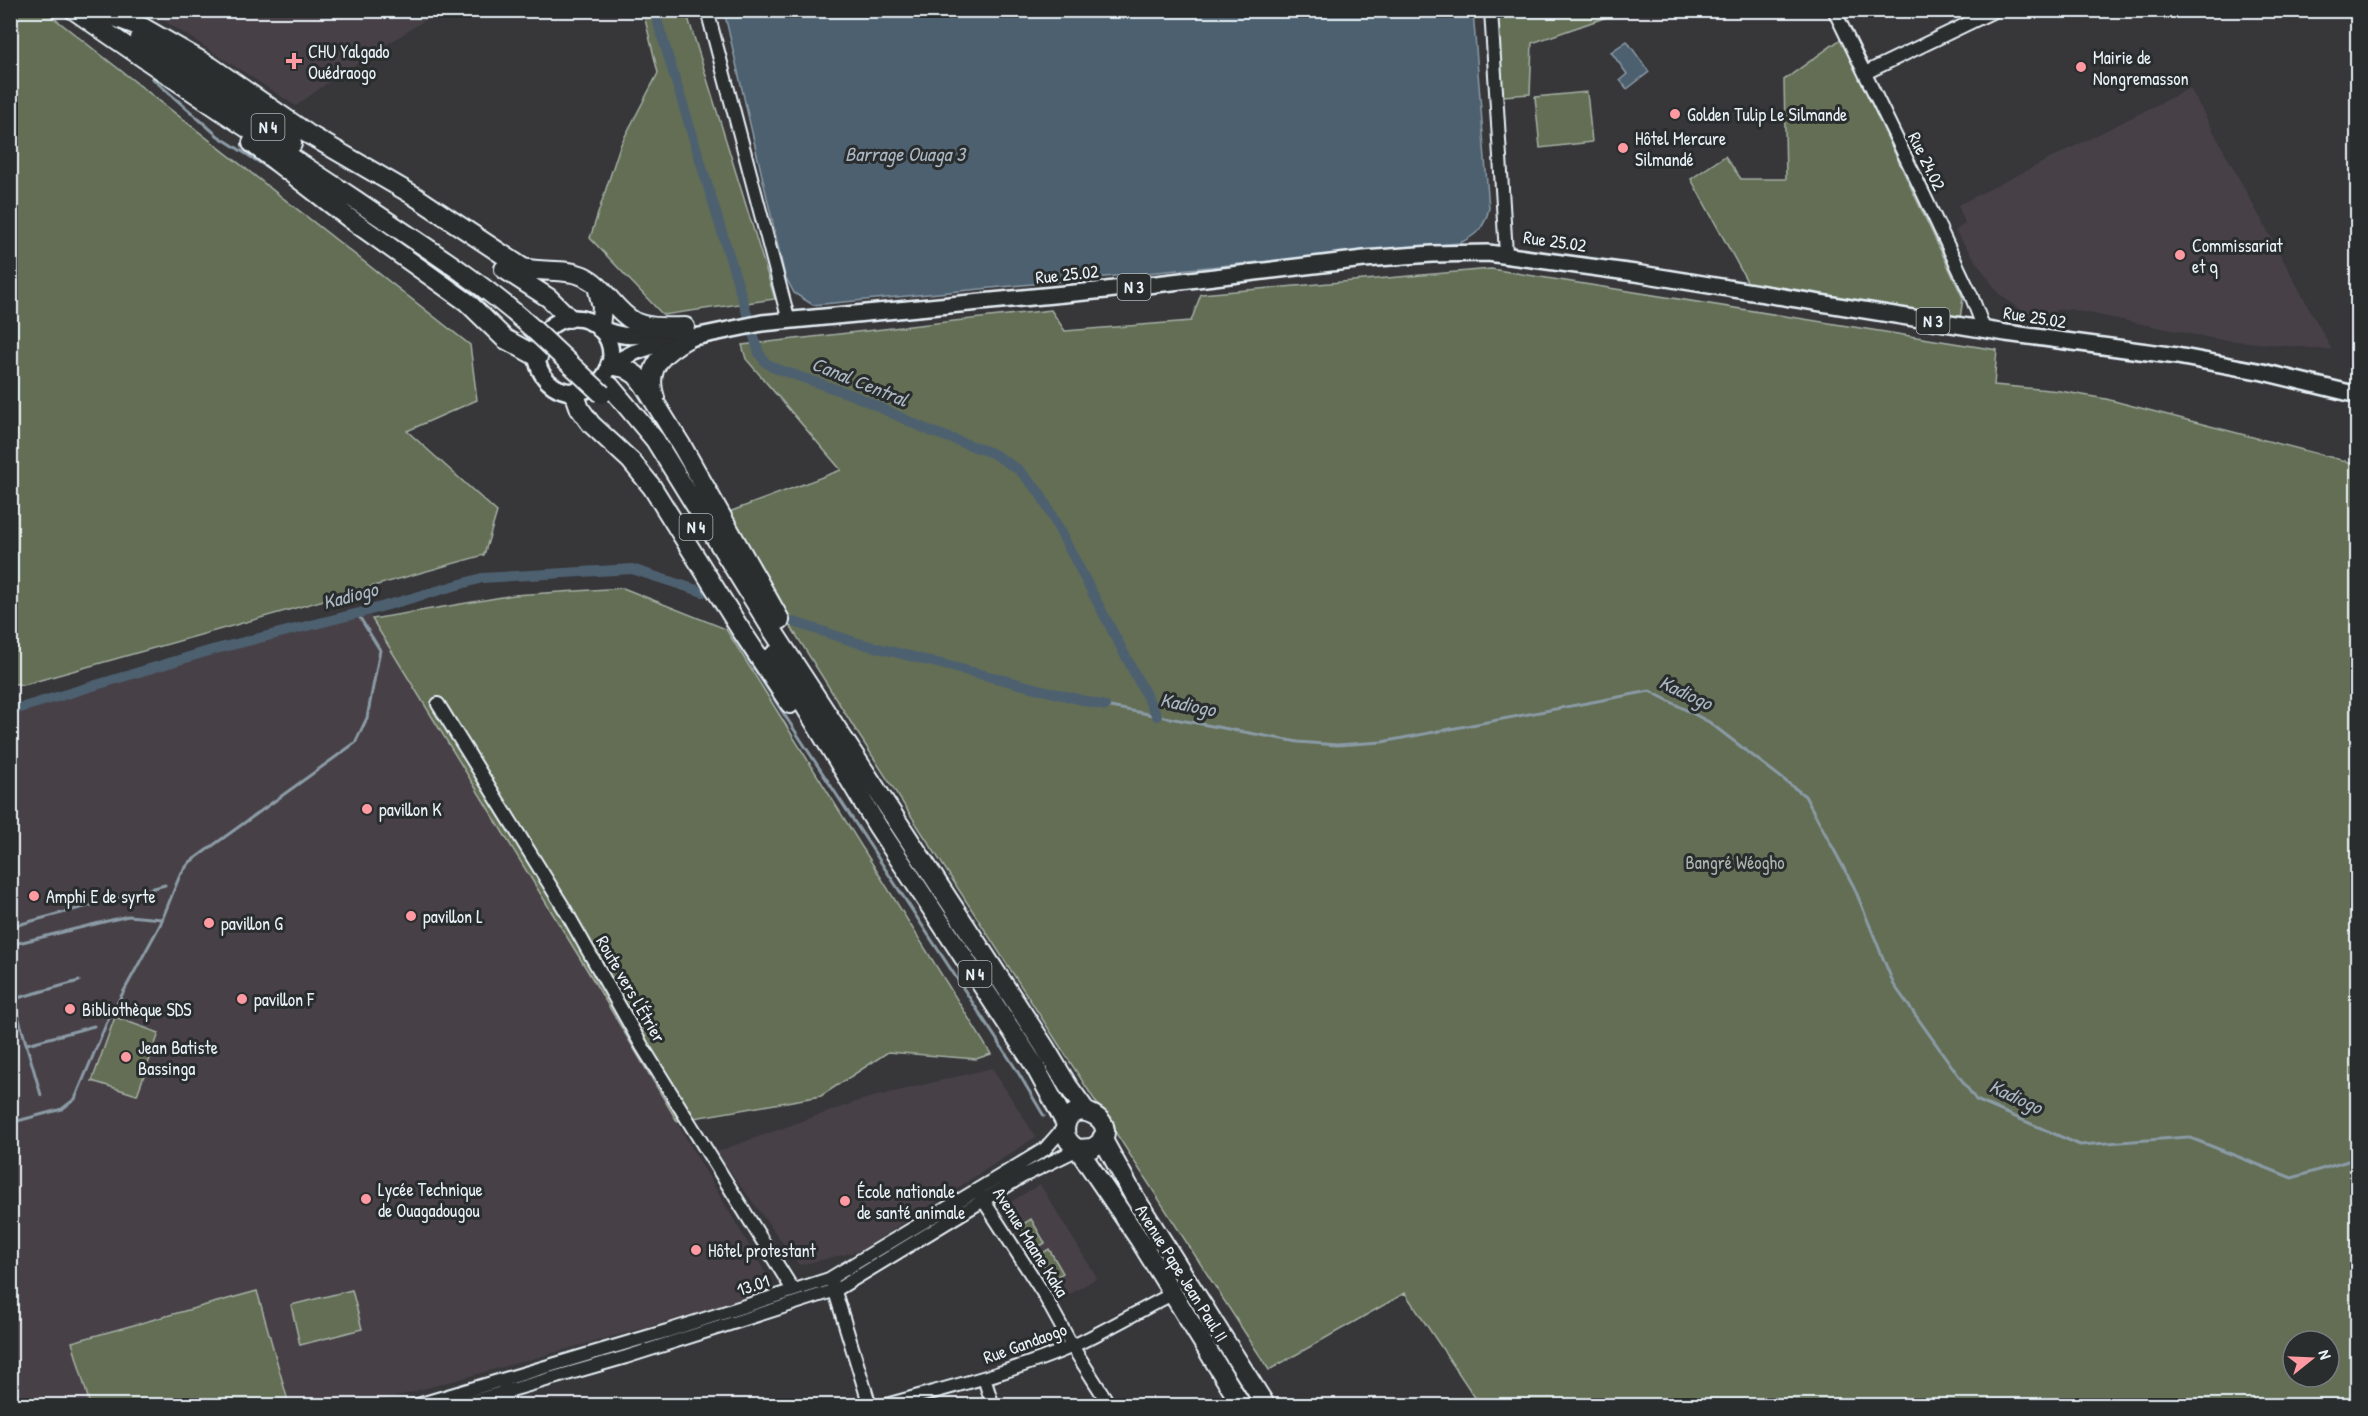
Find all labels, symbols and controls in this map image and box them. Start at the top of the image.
place label: CHU Yalgado Ouédraogo [308,39,389,85]
place label: Mairie de Nongremasson [2093,45,2189,91]
marker: CHU Yalgado Ouédraogo [285,52,303,70]
marker: Mairie de Nongremasson [2074,60,2088,74]
place label: Golden Tulip Le Silmande [1687,102,1847,127]
marker: Golden Tulip Le Silmande [1668,107,1682,121]
road number: N 4 [252,114,284,140]
place label: Hôtel Mercure Silmandé [1635,126,1726,172]
street label: Rue 24.02 [1902,128,1952,195]
water label: Barrage Ouaga 3 [845,140,967,168]
marker: Hôtel Mercure Silmandé [1616,141,1630,155]
street label: Rue 25.02 [1522,224,1589,258]
place label: Commissariat et q [2192,233,2284,279]
marker: Commissariat et q [2173,248,2187,262]
street label: Rue 25.02 [1034,258,1100,290]
road number: N 3 [1118,274,1150,300]
street label: Rue 25.02 [2002,300,2069,334]
road number: N 3 [1916,308,1950,334]
water label: Canal Central [808,350,914,413]
road number: N 4 [680,514,712,540]
water label: Kadiogo [320,574,382,616]
water label: Kadiogo [1655,668,1719,718]
water label: Kadiogo [1158,685,1220,724]
place label: pavillon K [379,797,442,822]
marker: pavillon K [360,802,374,816]
park label: Bangré Wéogho [1686,850,1784,875]
place label: Amphi E de syrte [46,884,156,909]
marker: Amphi E de syrte [27,889,41,903]
place label: pavillon L [423,904,483,929]
marker: pavillon L [404,909,418,923]
place label: pavillon G [221,911,283,936]
marker: pavillon G [202,916,216,930]
street label: Route vers l'Étrier [590,931,672,1047]
road number: N 4 [958,961,992,987]
place label: pavillon F [254,987,315,1012]
marker: pavillon F [235,992,249,1006]
place label: Bibliothèque SDS [82,997,191,1022]
marker: Bibliothèque SDS [63,1002,77,1016]
place label: Jean Batiste Bassinga [138,1035,218,1081]
marker: Jean Batiste Bassinga [119,1050,133,1064]
water label: Kadiogo [1985,1072,2049,1122]
place label: Lycée Technique de Ouagadougou [378,1177,483,1223]
place label: École nationale de santé animale [857,1179,965,1225]
street label: Avenue Maane Kaka [987,1182,1075,1302]
marker: Lycée Technique de Ouagadougou [359,1192,373,1206]
marker: École nationale de santé animale [838,1194,852,1208]
street label: Avenue Pape Jean Paul II [1130,1199,1234,1347]
place label: Hôtel protestant [708,1238,817,1263]
marker: Hôtel protestant [689,1243,703,1257]
street label: 13.01 [733,1268,773,1302]
street label: Rue Gandaogo [980,1316,1070,1370]
north arrow [2281,1329,2341,1389]
text: N [2313,1347,2337,1362]

